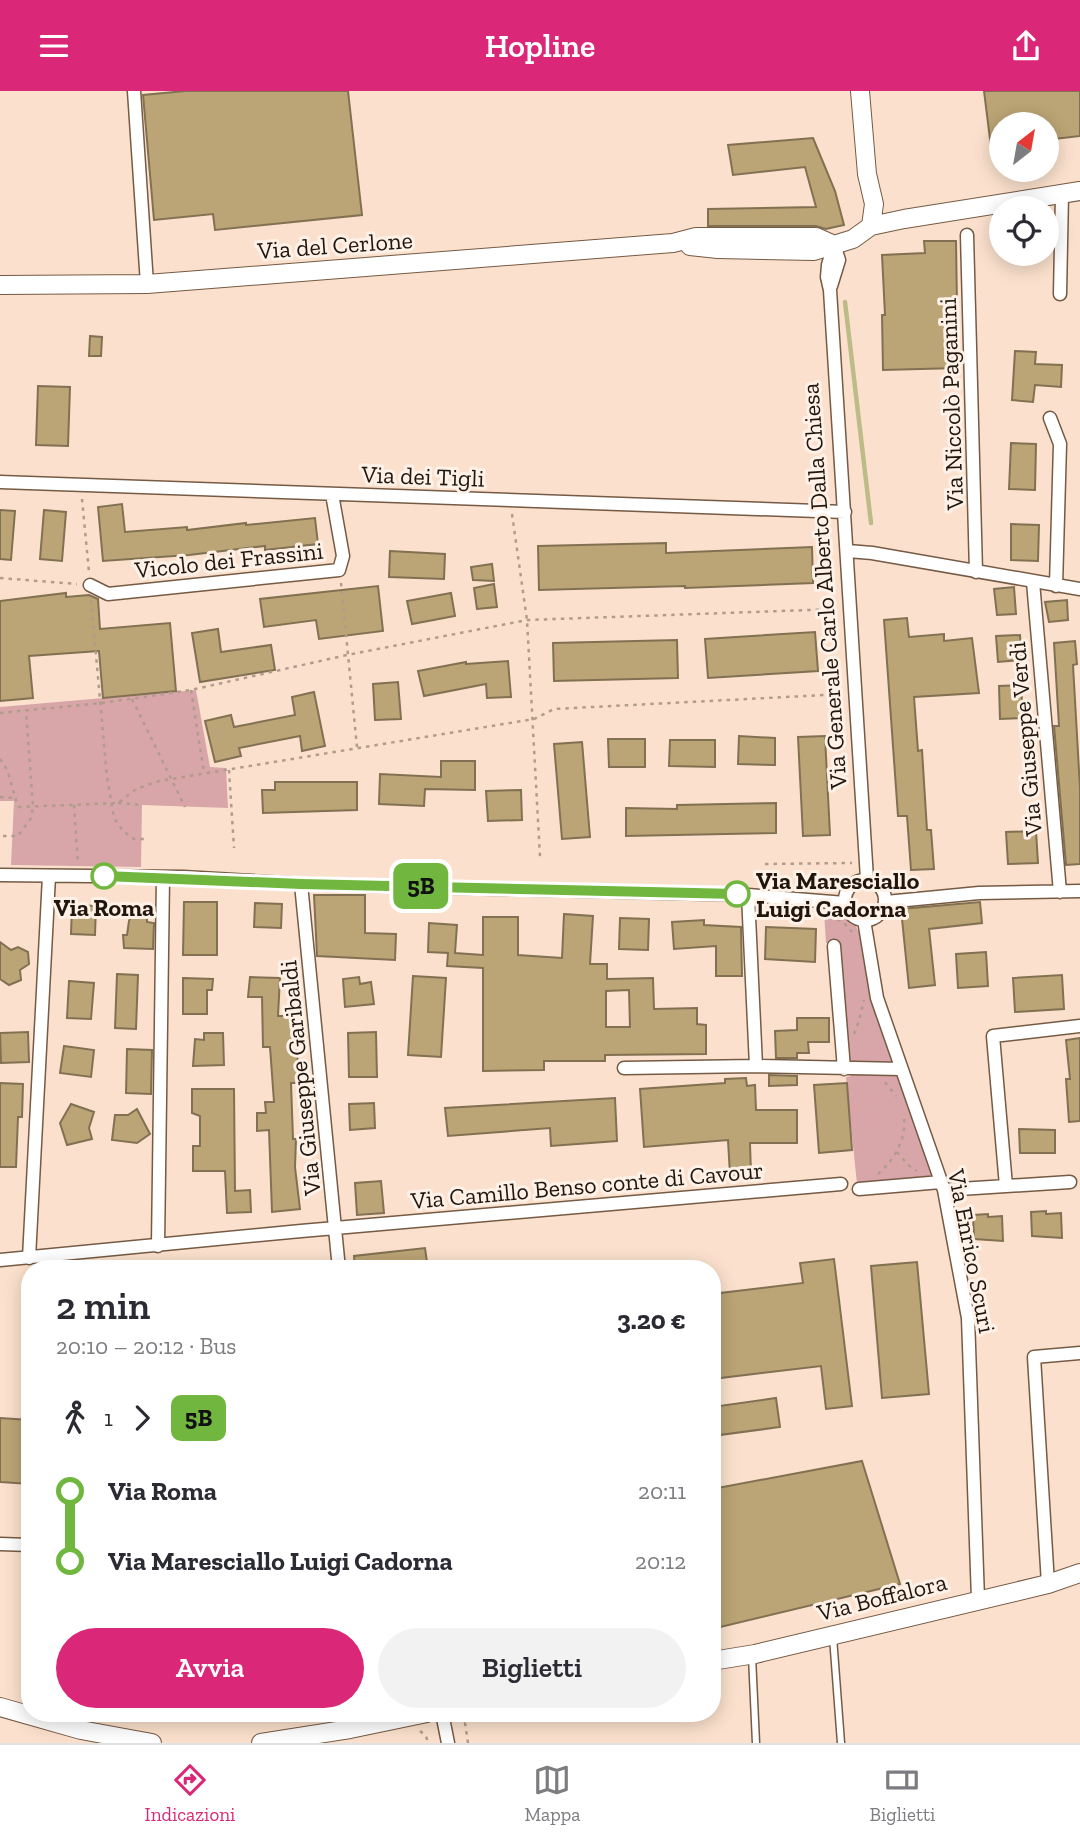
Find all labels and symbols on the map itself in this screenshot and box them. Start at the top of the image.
north arrow [989,112,1059,182]
street label: Via del Cerlone [255,225,414,265]
street label: Via Niccolò Paganini [933,297,969,512]
street label: Via Generale Carlo Alberto Dalla Chiesa [795,382,853,791]
street label: Via dei Tigli [360,459,485,493]
street label: Vicolo dei Frassini [132,536,325,584]
street label: Via Giuseppe Verdi [1002,640,1048,838]
marker: Via Roma [91,863,117,889]
line badge: 5B [390,863,452,909]
place label: Via Maresciallo Luigi Cadorna [756,866,920,923]
marker: Via Maresciallo Luigi Cadorna [724,881,750,907]
place label: Via Roma [54,893,154,922]
street label: Via Giuseppe Garibaldi [273,959,327,1198]
street label: Via Camillo Benso conte di Cavour [408,1155,765,1215]
street label: Via Enrico Scuri [942,1166,1002,1336]
street label: Via Boffalora [813,1567,950,1627]

